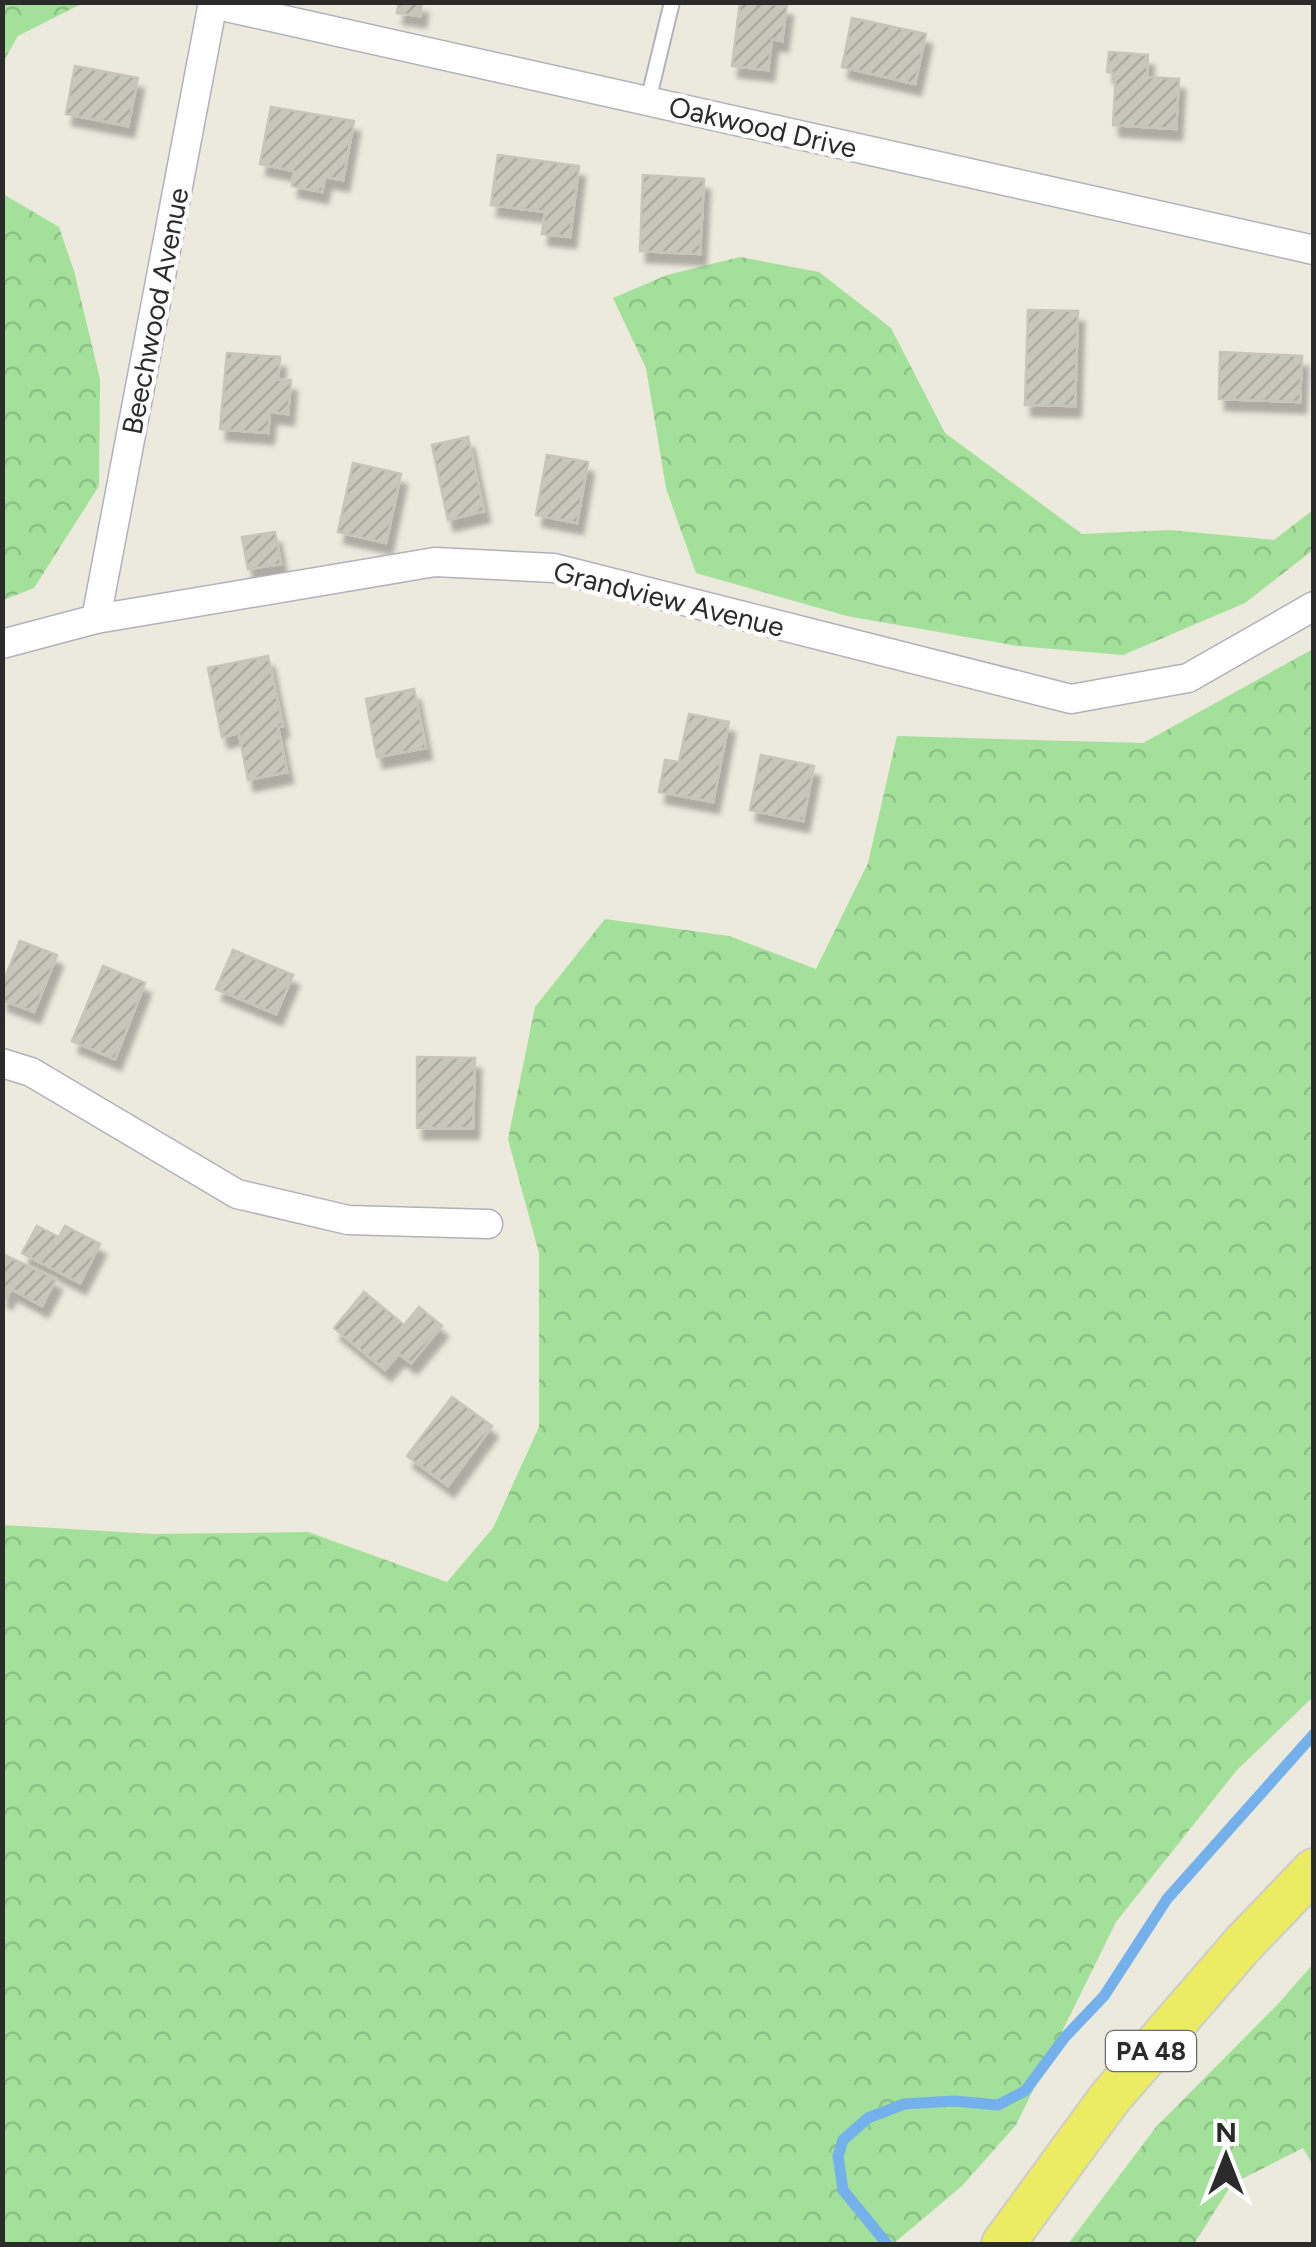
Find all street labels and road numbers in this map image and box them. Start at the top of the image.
street label: Oakwood Drive [666,89,860,165]
street label: Beechwood Avenue [114,185,196,437]
street label: Grandview Avenue [550,554,788,644]
road number: PA 48 [1106,2031,1196,2071]

